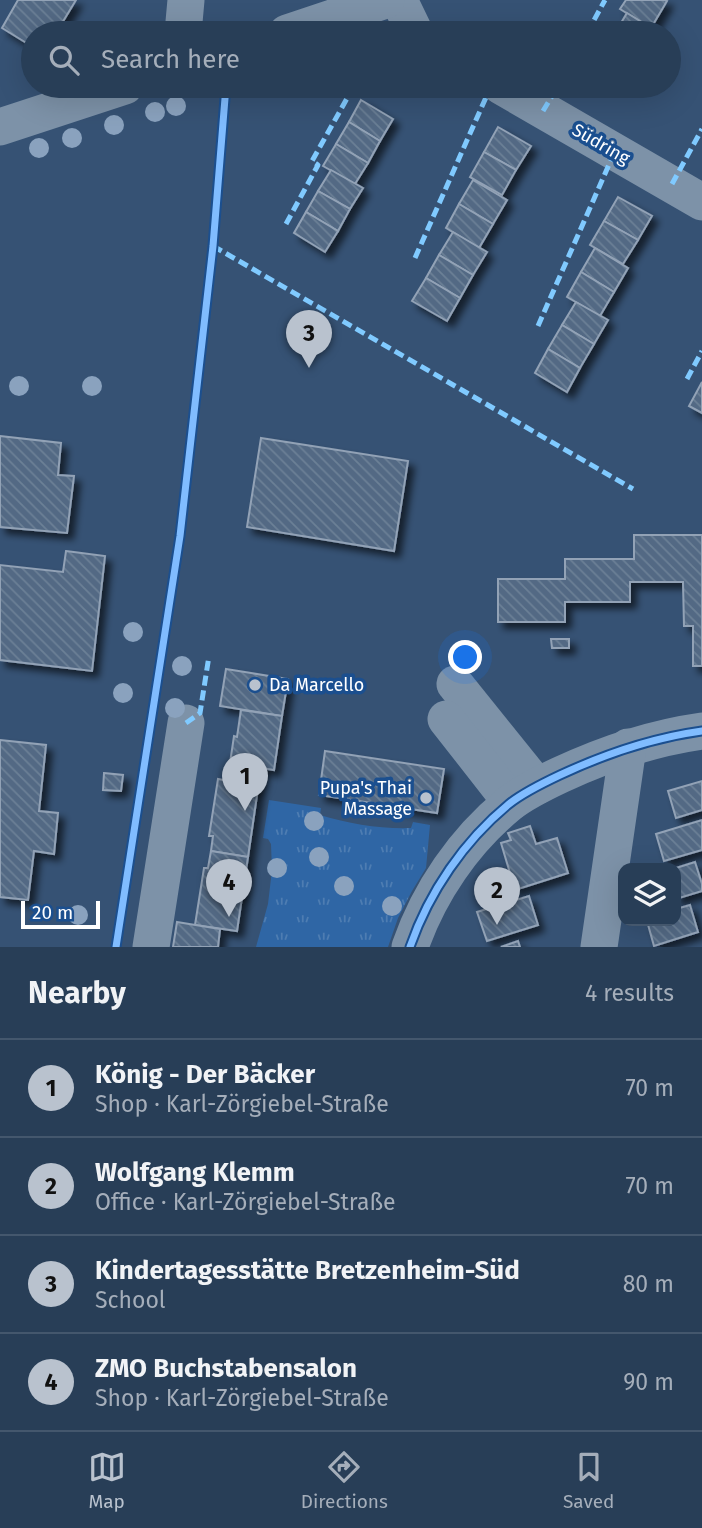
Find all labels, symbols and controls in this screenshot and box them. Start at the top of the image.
search box [21,21,681,98]
icon: search [45,41,83,79]
text: Search here [101,44,240,75]
street label: Südring [568,119,634,170]
pin: 3 [286,310,332,368]
your location [448,640,482,674]
place label: Da Marcello [269,674,364,696]
marker: Da Marcello [247,677,263,693]
pin: 1 [222,753,268,811]
place label: Pupa's Thai Massage [320,777,412,820]
marker: Pupa's Thai Massage [418,790,434,806]
pin: 4 [206,859,252,917]
map controls [618,863,681,926]
button: layers [618,863,681,926]
pin: 2 [474,867,520,925]
scale bar [21,898,100,930]
text: 20 m [32,901,73,924]
text: Nearby [28,975,126,1011]
text: 4 results [585,979,674,1007]
text: König - Der Bäcker [95,1059,315,1090]
text: 1 [46,1074,56,1102]
text: 70 m [625,1074,674,1102]
text: Shop · Karl-Zörgiebel-Straße [95,1090,389,1118]
text: Wolfgang Klemm [95,1157,295,1188]
text: 2 [45,1172,57,1200]
text: 70 m [625,1172,674,1200]
text: Office · Karl-Zörgiebel-Straße [95,1188,396,1216]
text: Kindertagesstätte Bretzenheim-Süd [95,1255,520,1286]
text: 3 [45,1270,57,1298]
text: 80 m [623,1270,674,1298]
text: School [95,1286,166,1314]
text: ZMO Buchstabensalon [95,1353,357,1384]
text: 4 [45,1368,58,1396]
text: 90 m [623,1368,674,1396]
text: Shop · Karl-Zörgiebel-Straße [95,1384,389,1412]
tab: Map [88,1448,126,1513]
tab: Directions [301,1448,388,1513]
tab: Saved [563,1448,614,1513]

